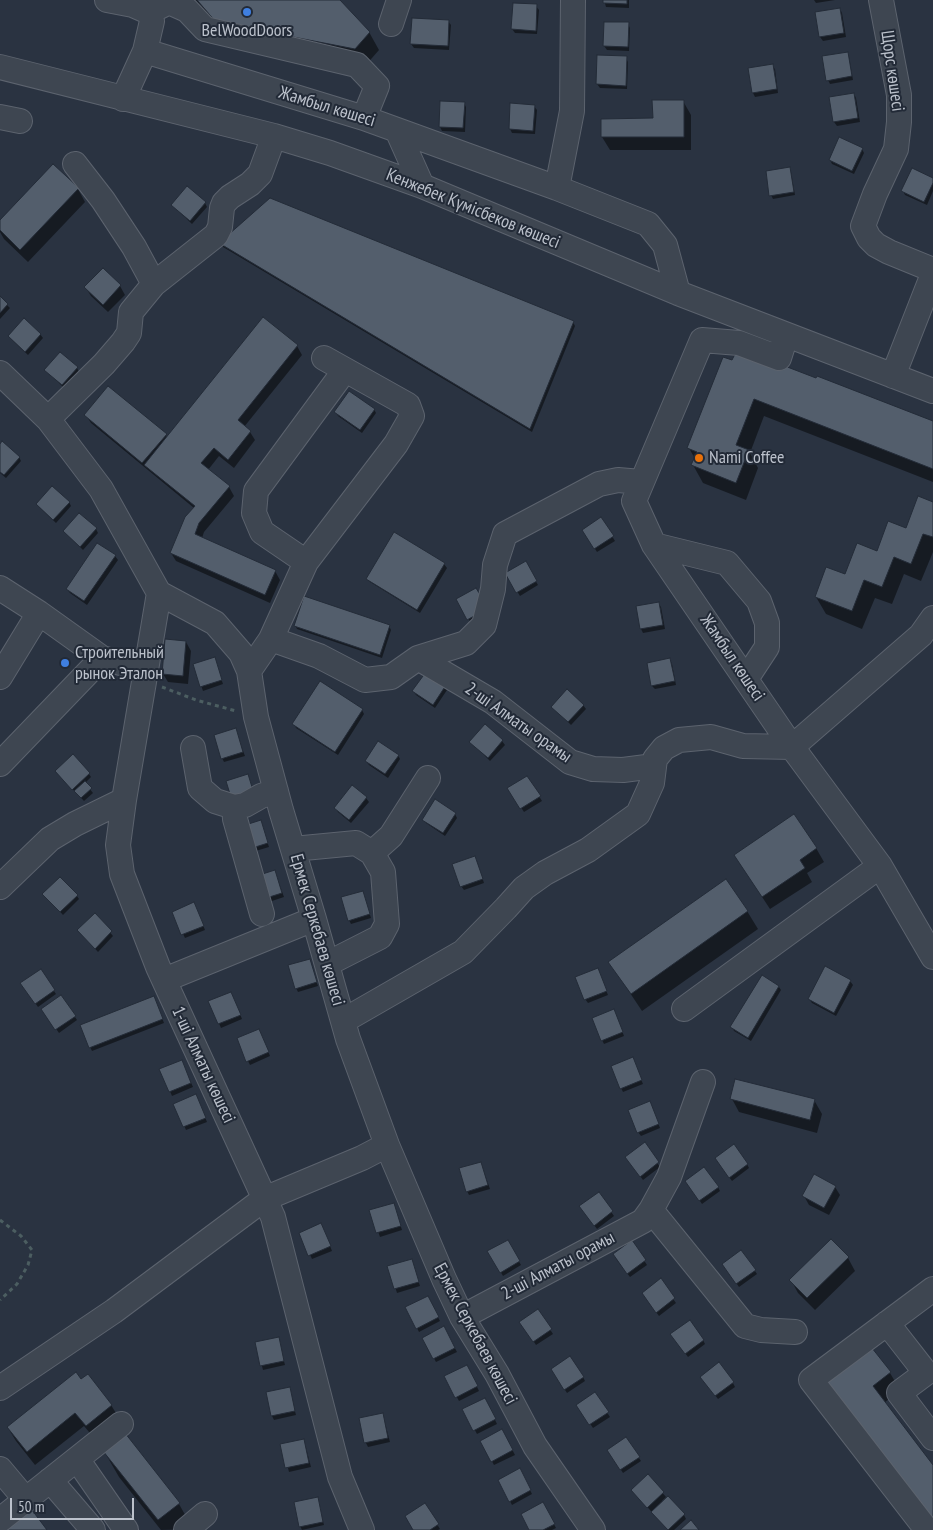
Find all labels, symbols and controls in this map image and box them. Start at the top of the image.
marker: BelWoodDoors [241,6,253,18]
place label: BelWoodDoors [202,20,292,42]
street label: Щорс көшесі [876,29,908,113]
street label: Жамбыл көшесі [276,82,378,132]
street label: Кенжебек Күмісбеков көшесі [383,164,563,254]
place label: Nami Coffee [709,447,784,469]
marker: Nami Coffee [693,452,705,464]
street label: Жамбыл көшесі [695,611,769,705]
place label: Строительный рынок Эталон [75,642,164,684]
marker: Строительный рынок Эталон [59,657,71,669]
street label: 2-ші Алматы орамы [461,678,575,768]
street label: Ермек Серкебаев көшесі [285,852,349,1008]
street label: 1-ші Алматы көшесі [167,1003,239,1127]
street label: 2-ші Алматы орамы [498,1227,618,1305]
street label: Ермек Серкебаев көшесі [429,1260,521,1408]
scale bar [12,1488,136,1520]
text: 50 m [18,1497,44,1516]

